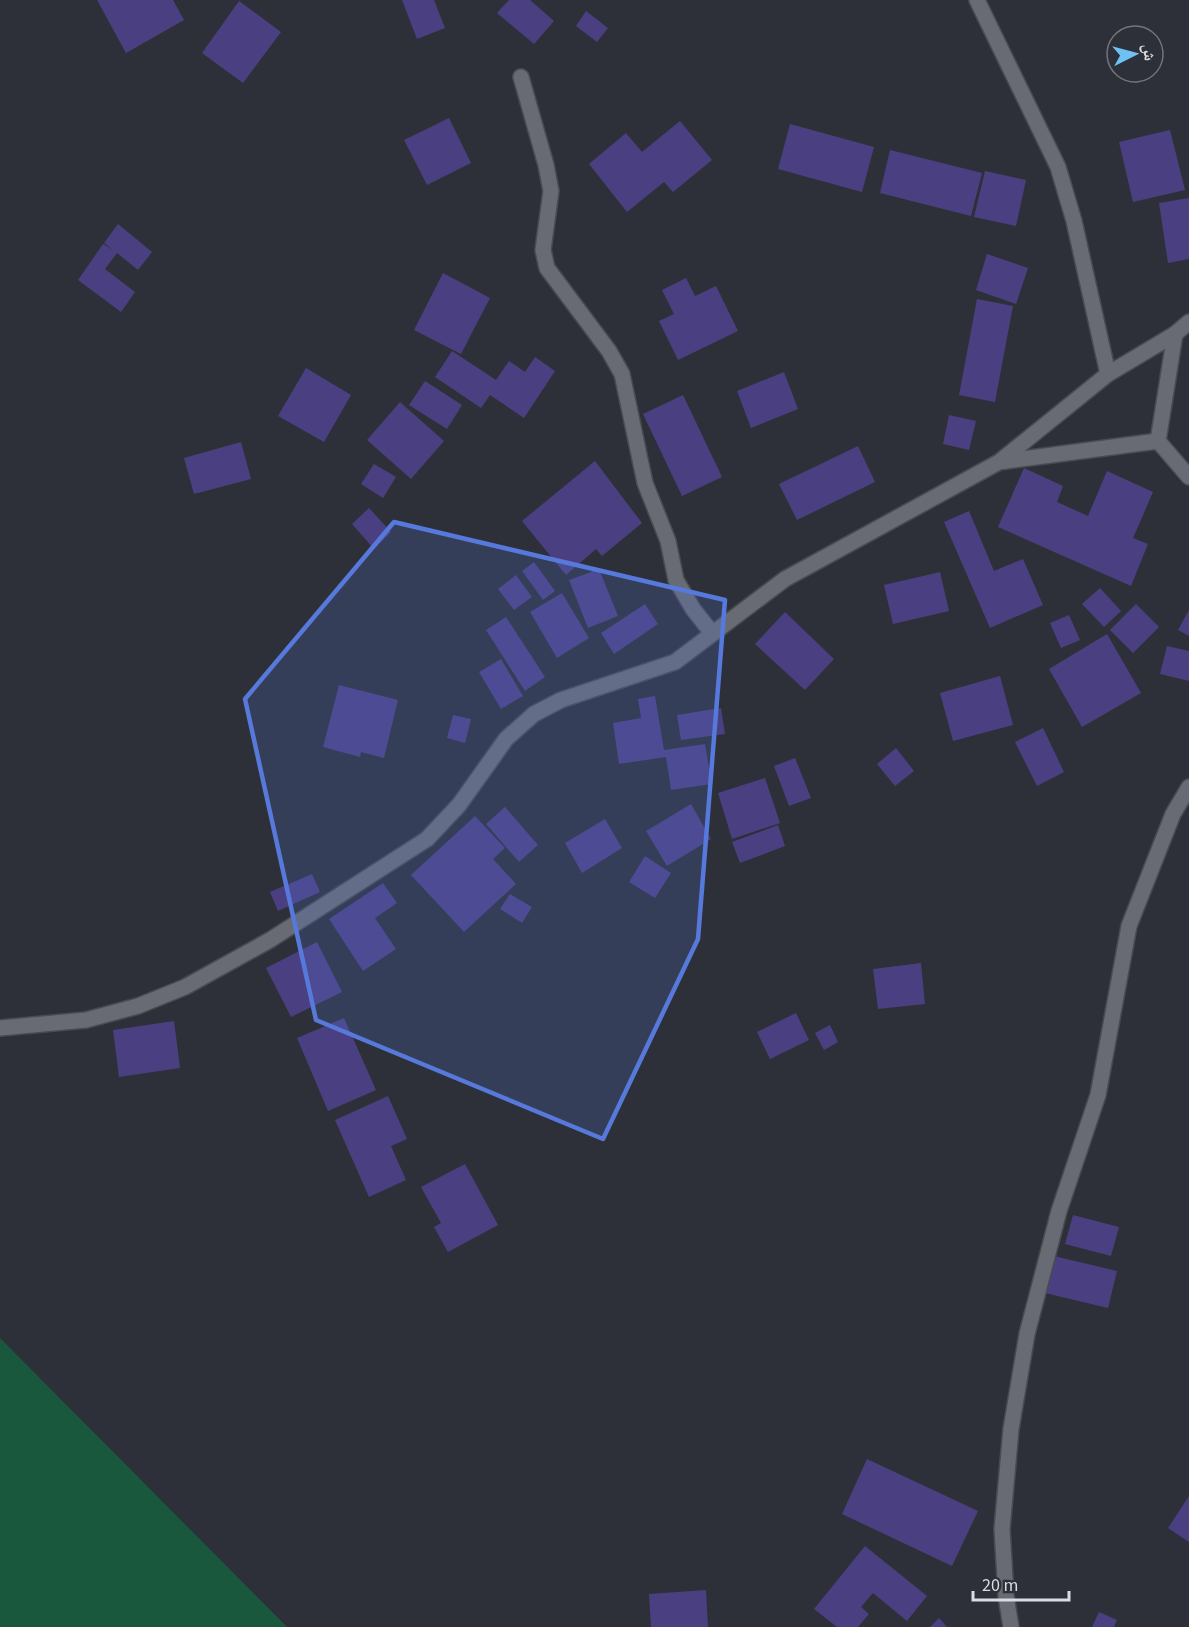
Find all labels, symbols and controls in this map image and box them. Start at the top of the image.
north arrow [1105,24,1165,84]
text: ش [1137,43,1161,62]
scale bar [973,1564,1069,1602]
text: 20 m [982,1573,1018,1598]

